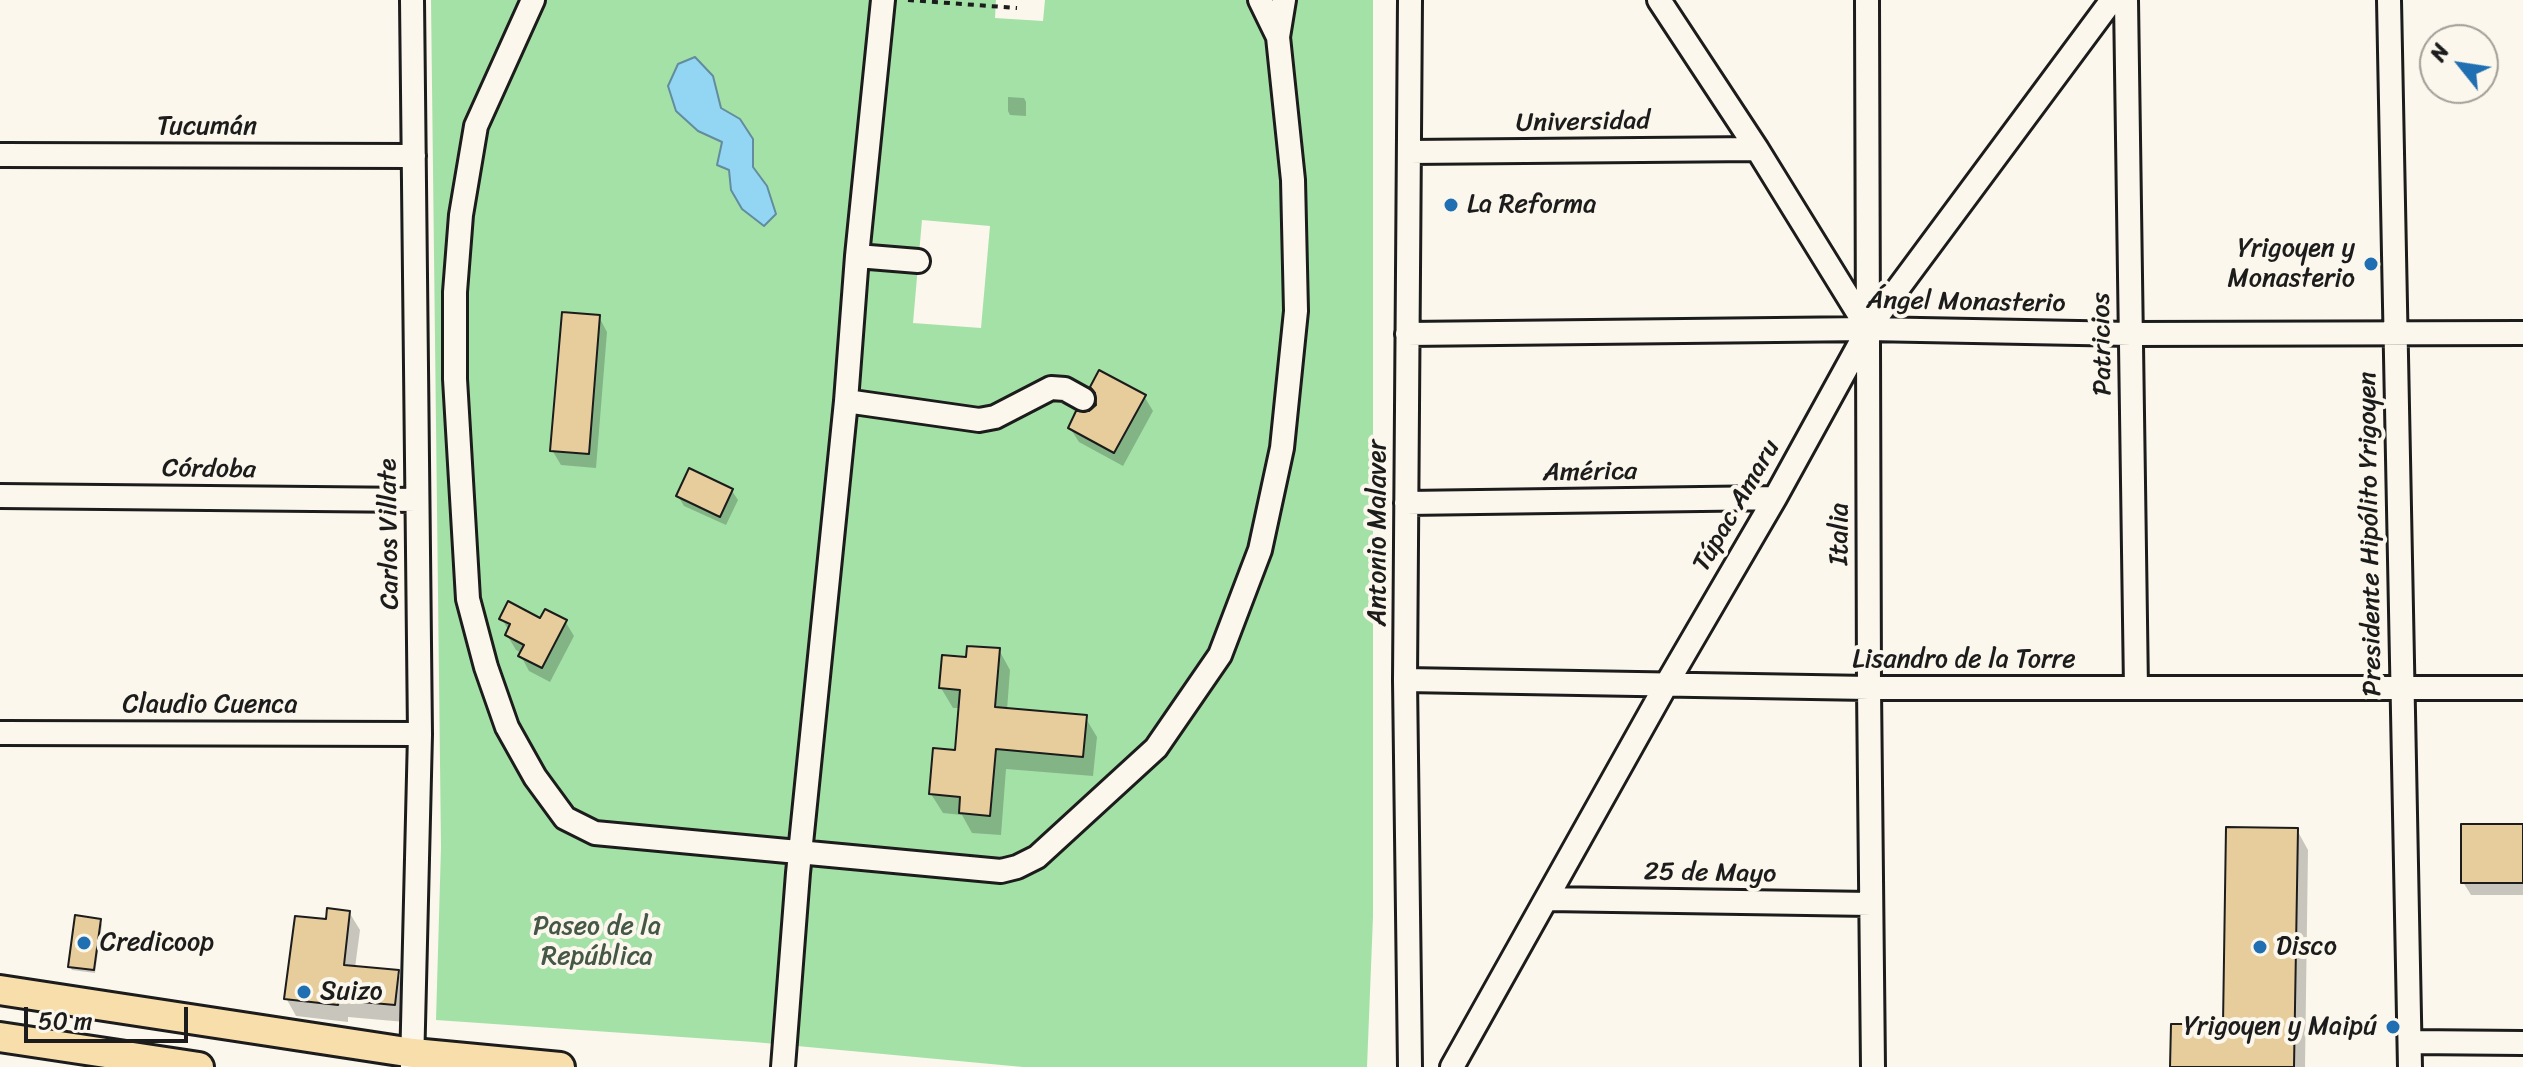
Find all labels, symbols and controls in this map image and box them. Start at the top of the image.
north arrow [2419,24,2499,104]
text: N [2419,36,2460,69]
street label: Universidad [1516,106,1650,140]
street label: Tucumán [157,111,257,143]
place label: La Reforma [1467,189,1596,221]
marker: La Reforma [1442,196,1460,214]
place label: Yrigoyen y Monasterio [2227,233,2355,294]
marker: Yrigoyen y Monasterio [2362,255,2380,273]
street label: Ángel Monasterio [1866,286,2066,320]
street label: Patricios [2087,292,2119,396]
street label: Presidente Hipólito Yrigoyen [2353,371,2389,697]
street label: Túpac Amaru [1687,434,1787,578]
street label: Antonio Malaver [1362,440,1394,626]
street label: Córdoba [162,454,256,486]
street label: América [1543,457,1637,489]
street label: Carlos Villate [373,458,407,610]
street label: Italia [1824,503,1856,565]
street label: Lisandro de la Torre [1852,644,2076,676]
street label: Claudio Cuenca [122,689,298,721]
street label: 25 de Mayo [1644,857,1776,891]
park label: Paseo de la República [533,911,661,972]
place label: Credicoop [100,927,214,959]
place label: Disco [2276,931,2337,963]
marker: Credicoop [75,934,93,952]
marker: Disco [2251,938,2269,956]
place label: Suizo [320,976,383,1008]
marker: Suizo [295,983,313,1001]
scale bar [28,991,192,1041]
text: 50 m [38,1000,93,1042]
place label: Yrigoyen y Maipú [2184,1011,2377,1043]
marker: Yrigoyen y Maipú [2384,1018,2402,1036]

